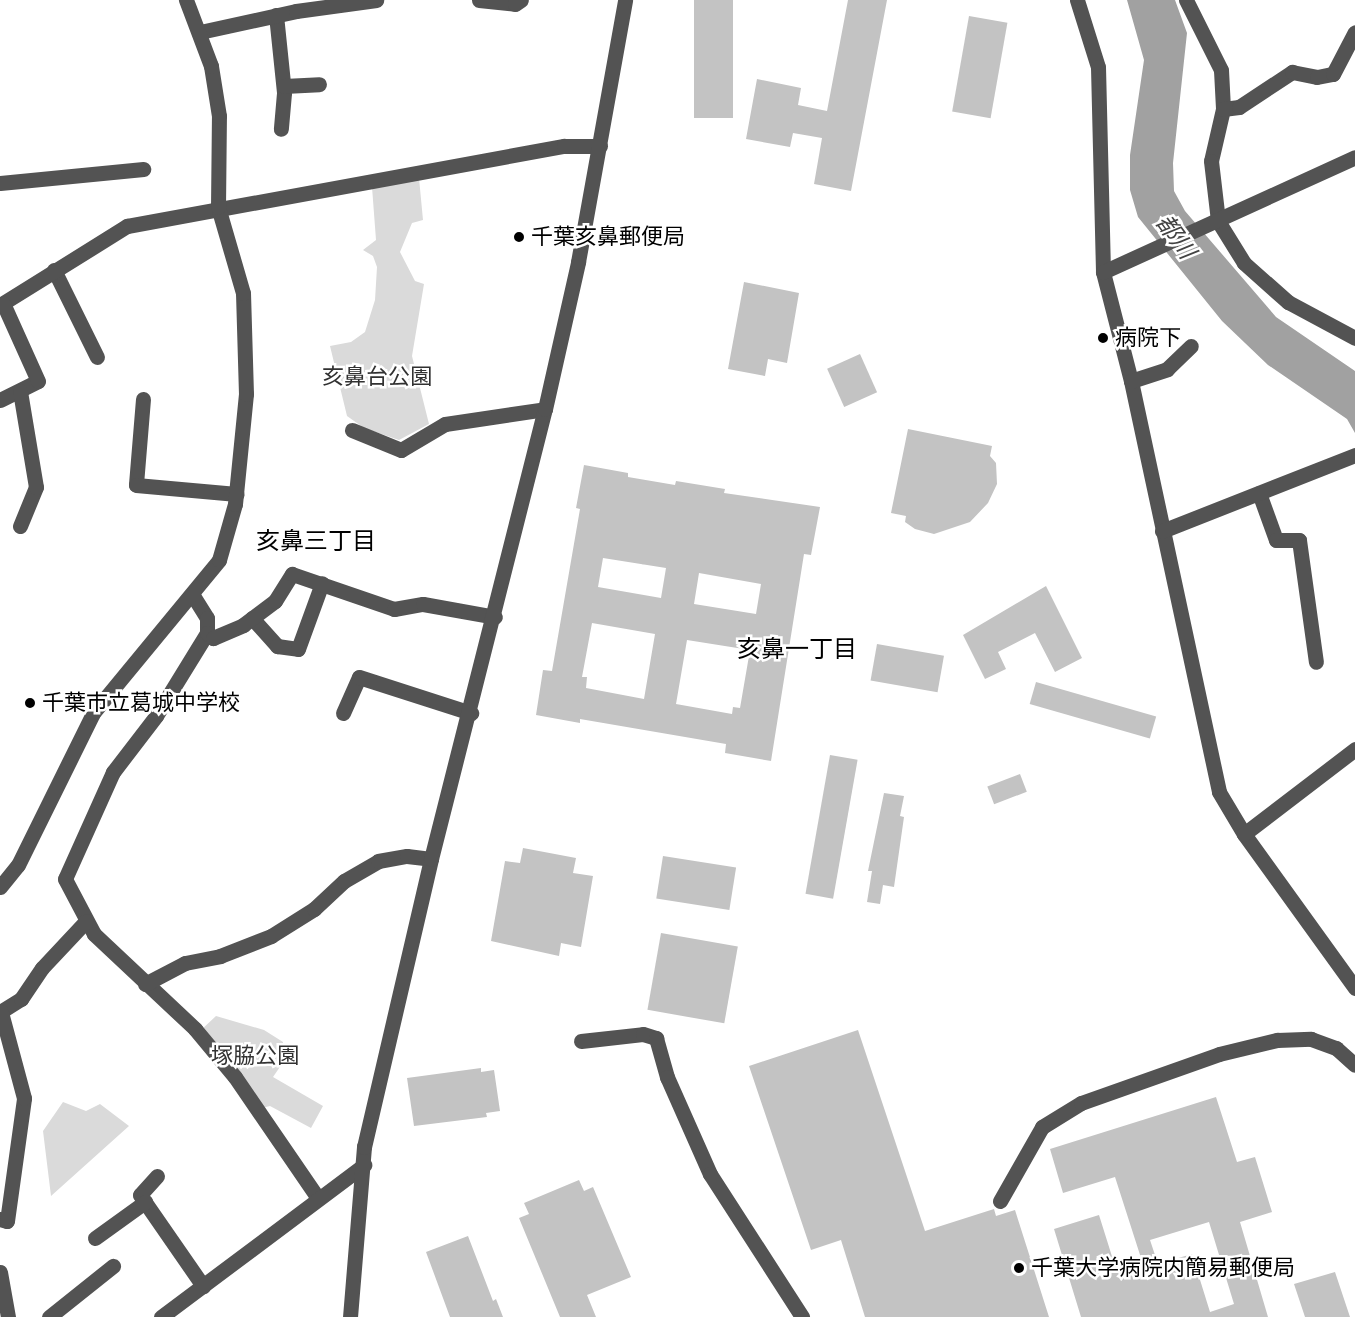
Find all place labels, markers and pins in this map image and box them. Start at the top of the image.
place label: 千葉亥鼻郵便局 [531,224,685,250]
marker: 千葉亥鼻郵便局 [512,230,526,244]
place label: 病院下 [1115,325,1181,351]
marker: 病院下 [1096,331,1110,345]
place label: 千葉市立葛城中学校 [42,690,240,716]
marker: 千葉市立葛城中学校 [23,696,37,710]
place label: 千葉大学病院内簡易郵便局 [1031,1255,1295,1281]
marker: 千葉大学病院内簡易郵便局 [1012,1261,1026,1275]

